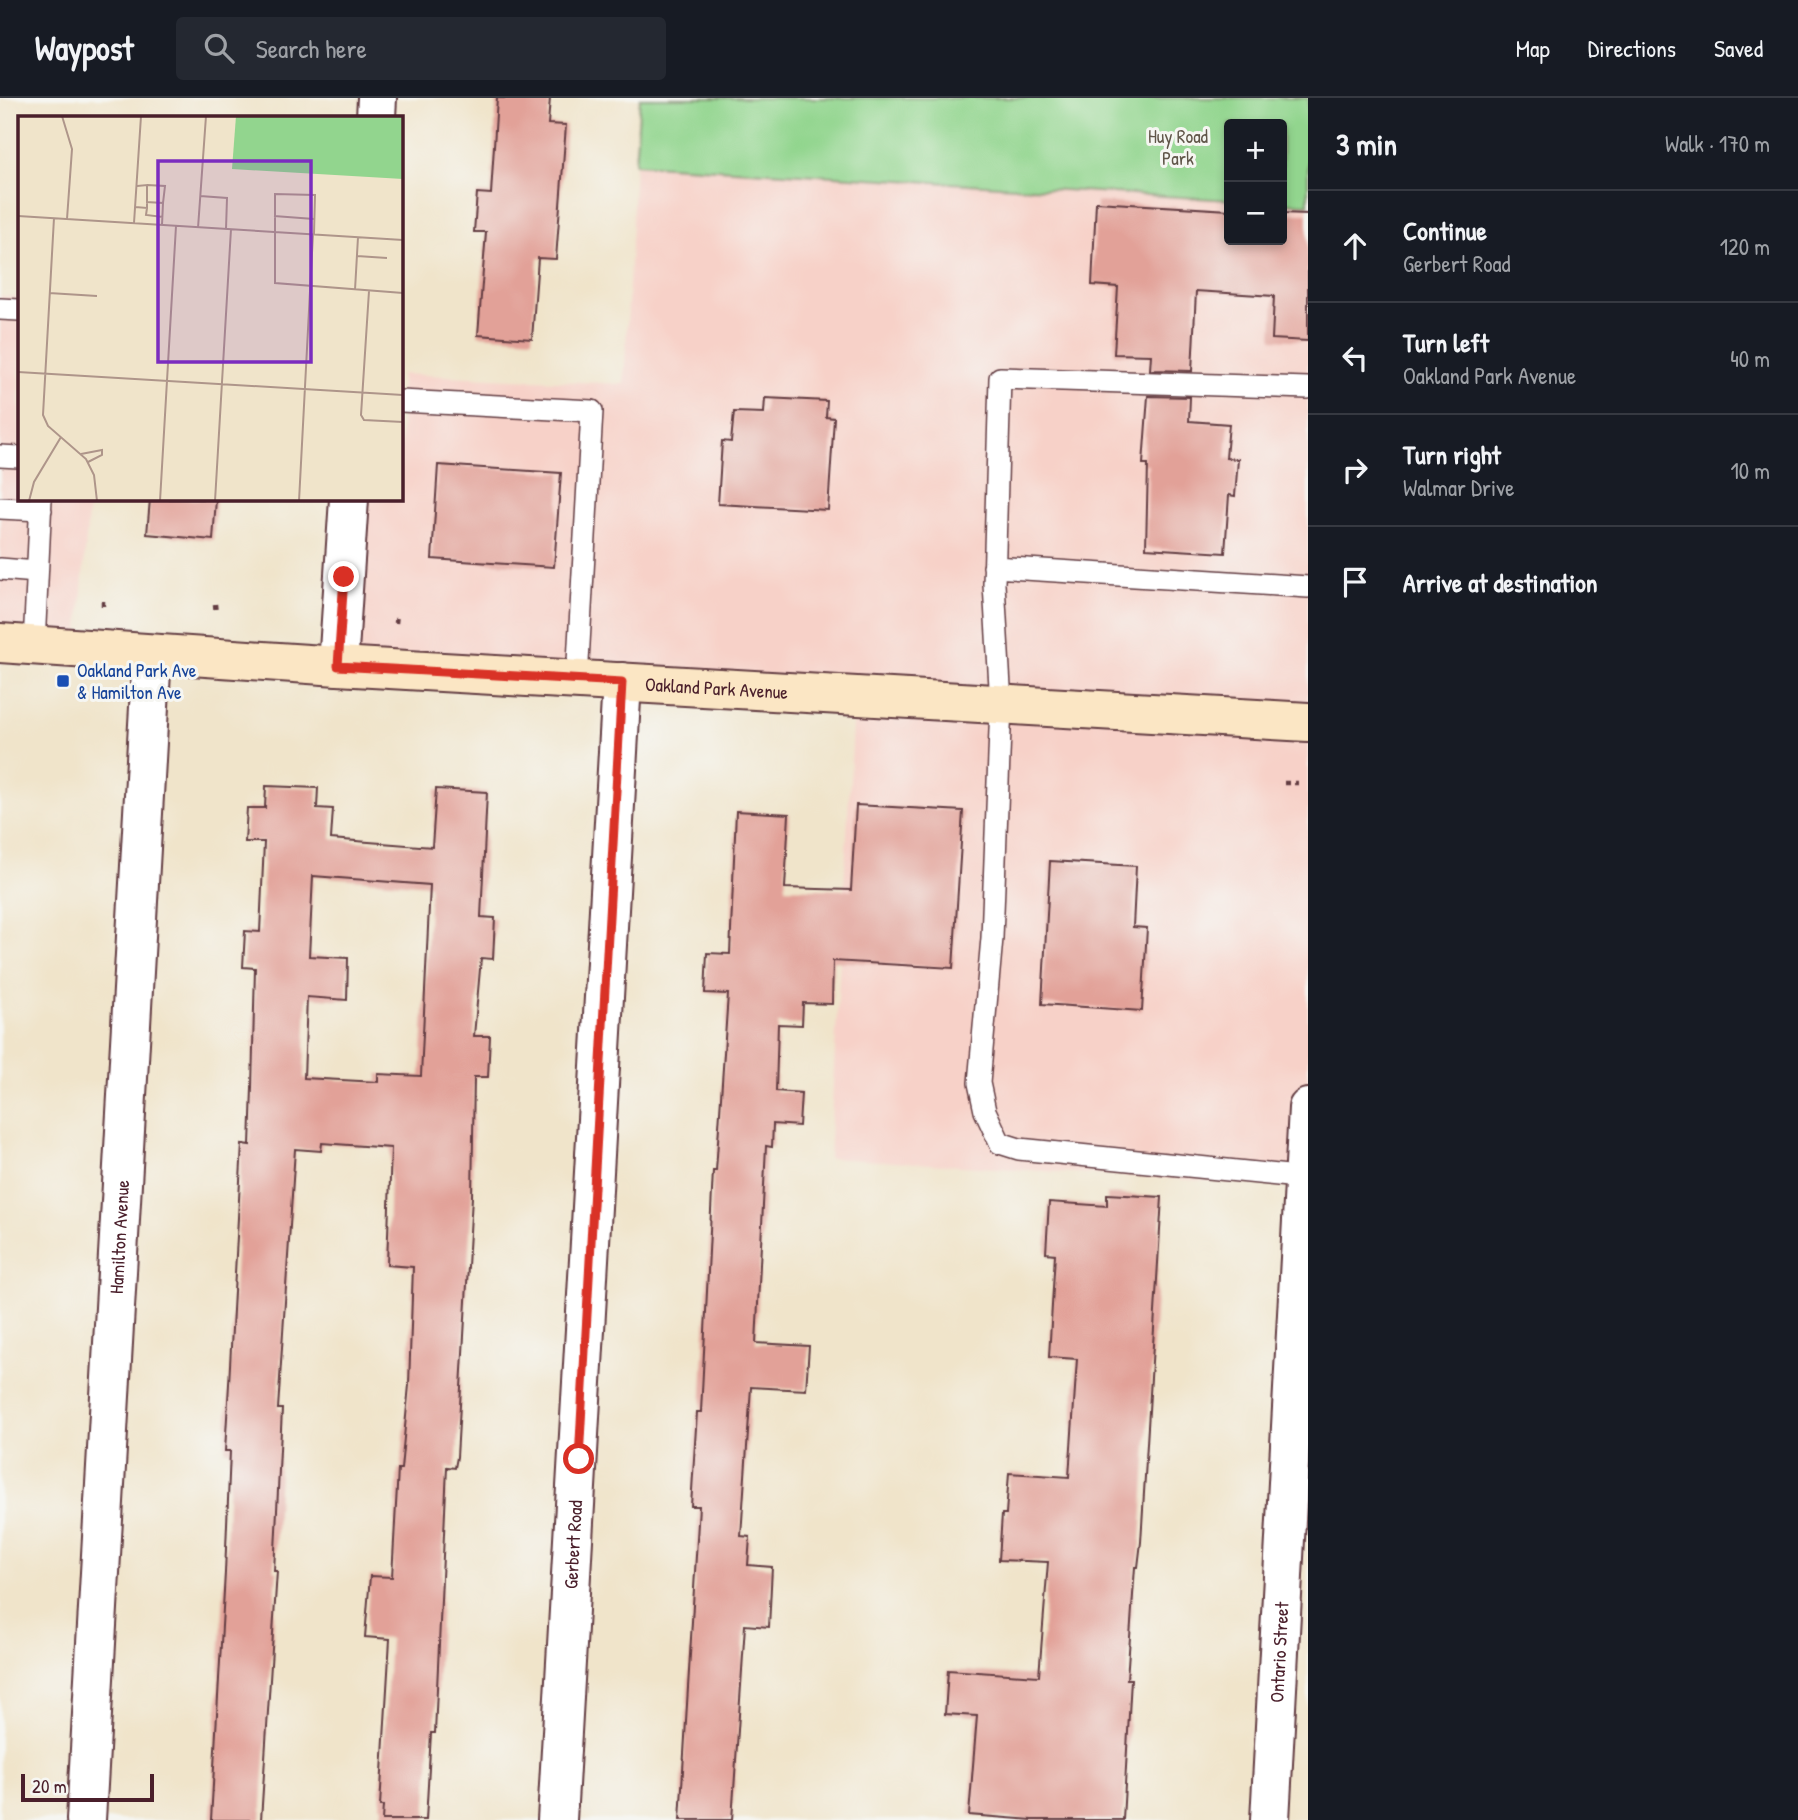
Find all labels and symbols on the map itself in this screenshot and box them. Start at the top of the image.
inset map [18,116,402,500]
park label: Huy Road Park [1148,123,1209,171]
route end [328,561,359,592]
place label: Oakland Park Ave & Hamilton Ave [77,657,197,705]
street label: Oakland Park Avenue [644,671,789,705]
marker: Oakland Park Ave & Hamilton Ave [55,673,71,689]
street label: Hamilton Avenue [103,1179,135,1295]
route start [563,1443,594,1474]
street label: Gerbert Road [557,1499,588,1590]
street label: Ontario Street [1263,1601,1295,1703]
scale bar [21,1771,154,1803]

